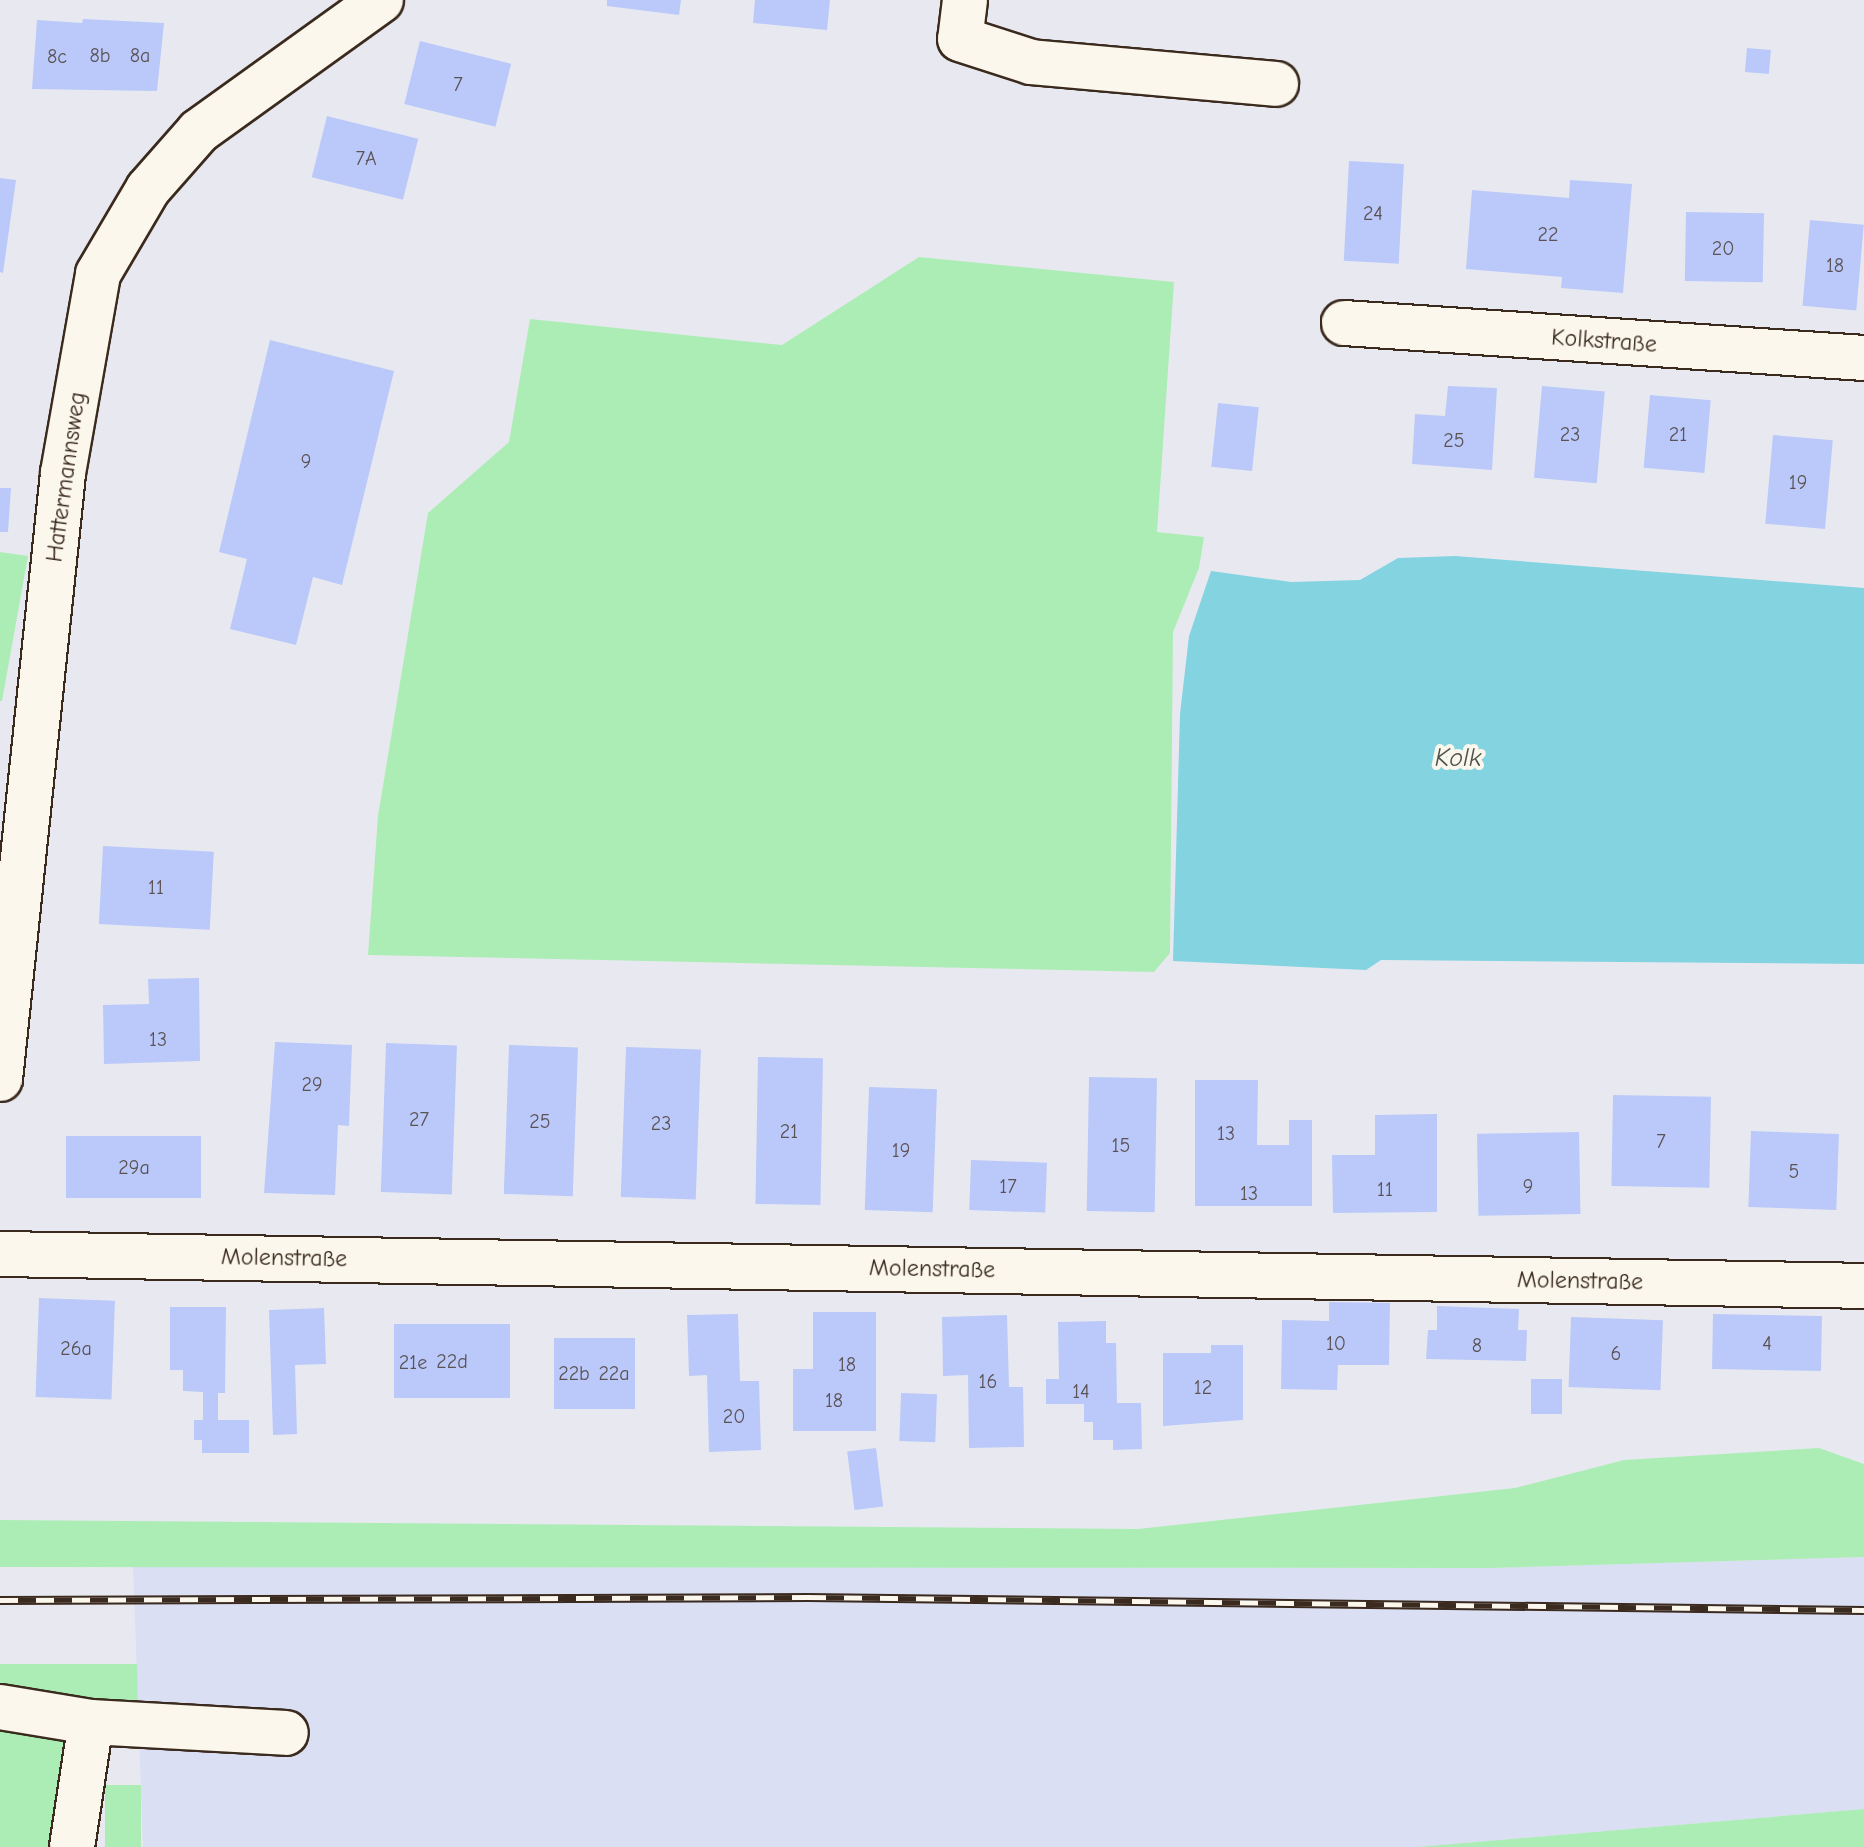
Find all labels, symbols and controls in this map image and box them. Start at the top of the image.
house number: 8b [90,43,110,67]
house number: 8a [130,43,150,67]
house number: 8c [47,44,67,68]
house number: 7 [453,72,463,96]
house number: 7A [355,146,377,170]
house number: 24 [1363,201,1383,225]
house number: 22 [1538,222,1558,246]
house number: 20 [1712,236,1734,260]
house number: 18 [1826,253,1844,277]
street label: Kolkstraße [1550,323,1658,359]
street label: Hattermannsweg [40,390,92,564]
house number: 23 [1560,422,1580,446]
house number: 21 [1669,422,1687,446]
house number: 25 [1443,428,1465,452]
house number: 9 [301,449,311,473]
house number: 19 [1789,470,1807,494]
water label: Kolk [1435,743,1481,775]
house number: 11 [148,875,164,899]
house number: 13 [149,1027,167,1051]
house number: 29 [301,1072,323,1096]
house number: 27 [409,1107,429,1131]
house number: 25 [529,1109,551,1133]
house number: 23 [651,1111,671,1135]
house number: 21 [780,1119,798,1143]
house number: 13 [1217,1121,1235,1145]
house number: 7 [1656,1129,1666,1153]
house number: 15 [1112,1133,1130,1157]
house number: 19 [892,1138,910,1162]
house number: 29a [118,1155,150,1179]
house number: 5 [1789,1159,1799,1183]
house number: 17 [999,1174,1017,1198]
house number: 9 [1523,1174,1533,1198]
house number: 11 [1377,1177,1393,1201]
house number: 13 [1240,1181,1258,1205]
street label: Molenstraße [221,1242,347,1274]
street label: Molenstraße [869,1253,995,1285]
street label: Molenstraße [1517,1265,1643,1297]
house number: 10 [1326,1331,1346,1355]
house number: 4 [1762,1331,1772,1355]
house number: 8 [1472,1333,1482,1357]
house number: 26a [60,1336,92,1360]
house number: 6 [1611,1341,1621,1365]
house number: 22d [436,1349,468,1373]
house number: 21e [399,1350,427,1374]
house number: 18 [838,1352,856,1376]
house number: 22b [558,1361,590,1385]
house number: 22a [598,1361,630,1385]
house number: 16 [979,1369,997,1393]
house number: 12 [1194,1375,1212,1399]
house number: 14 [1072,1379,1090,1403]
house number: 18 [825,1388,843,1412]
house number: 20 [723,1404,745,1428]

